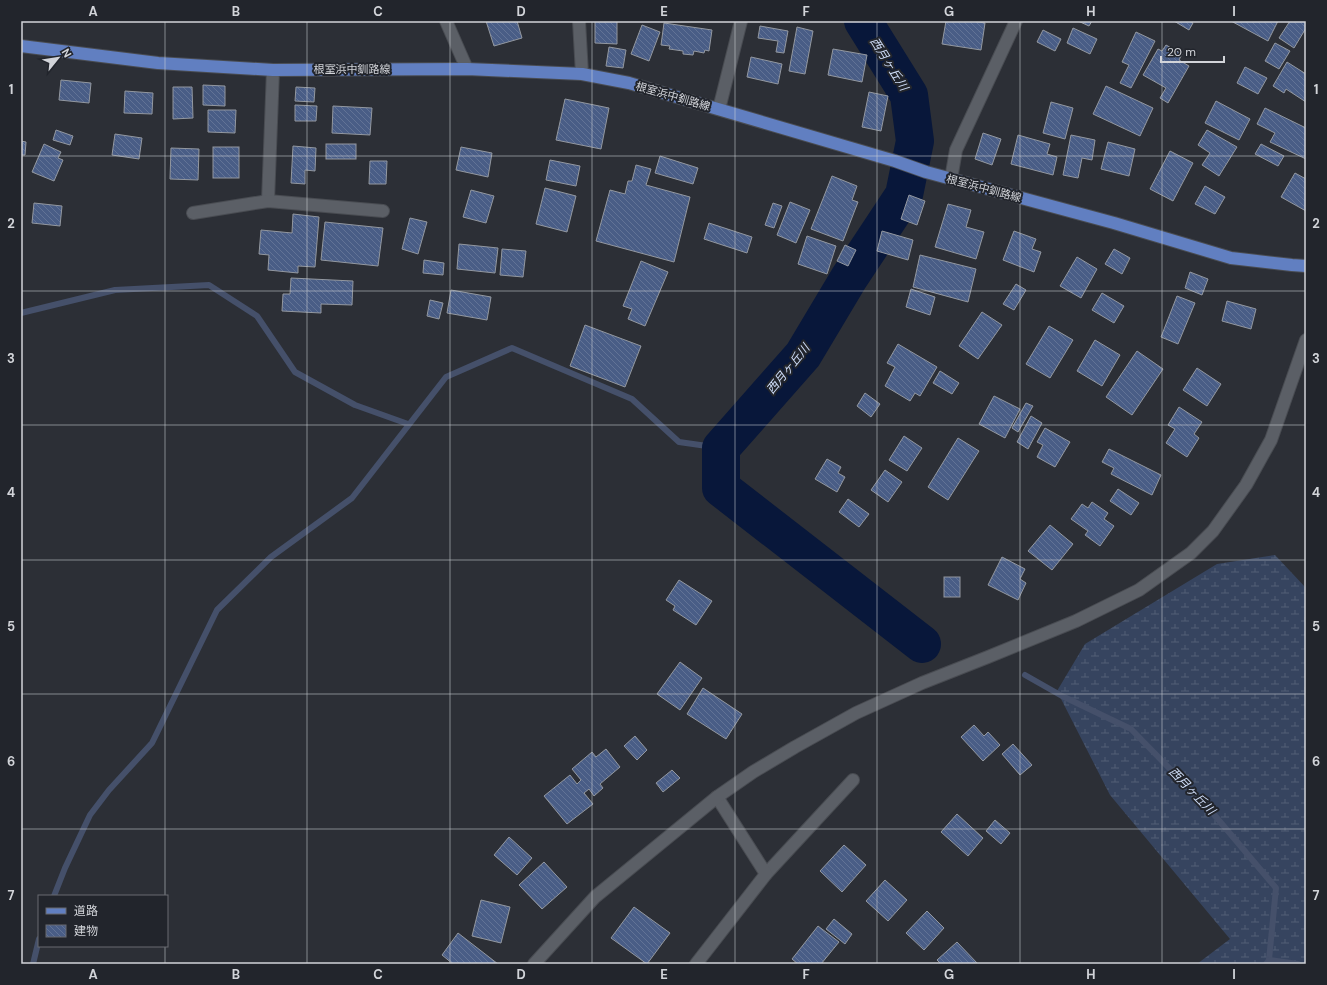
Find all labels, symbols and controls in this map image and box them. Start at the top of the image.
text: A [88,3,98,20]
text: B [232,3,240,20]
text: C [373,3,383,20]
text: D [516,3,526,20]
text: E [660,3,668,20]
text: F [802,3,810,20]
text: G [944,3,954,20]
text: H [1086,3,1096,20]
text: I [1232,3,1236,20]
water label: 西月ヶ丘川 [866,34,913,95]
north arrow [38,38,78,78]
scale bar [1161,38,1224,64]
text: 20 m [1167,44,1196,60]
text: N [59,46,75,60]
street label: 根室浜中釧路線 [314,62,391,76]
street label: 根室浜中釧路線 [634,79,712,113]
text: 1 [9,81,13,98]
text: 1 [1314,81,1318,98]
street label: 根室浜中釧路線 [945,171,1023,205]
text: 2 [7,215,15,232]
text: 2 [1312,215,1320,232]
water label: 西月ヶ丘川 [763,339,814,397]
text: 3 [7,350,15,367]
text: 3 [1312,350,1320,367]
text: 4 [7,484,15,501]
text: 4 [1312,484,1320,501]
text: 5 [7,618,15,635]
text: 5 [1312,618,1320,635]
text: 6 [7,753,15,770]
text: 6 [1312,753,1320,770]
water label: 西月ヶ丘川 [1165,764,1220,820]
text: 7 [8,887,15,904]
text: 7 [1313,887,1320,904]
legend [38,895,168,947]
text: 道路 [74,903,98,919]
text: 建物 [74,923,98,939]
text: A [88,966,98,983]
text: B [232,966,240,983]
text: C [373,966,383,983]
text: D [516,966,526,983]
text: E [660,966,668,983]
text: F [802,966,810,983]
text: G [944,966,954,983]
text: H [1086,966,1096,983]
text: I [1232,966,1236,983]

